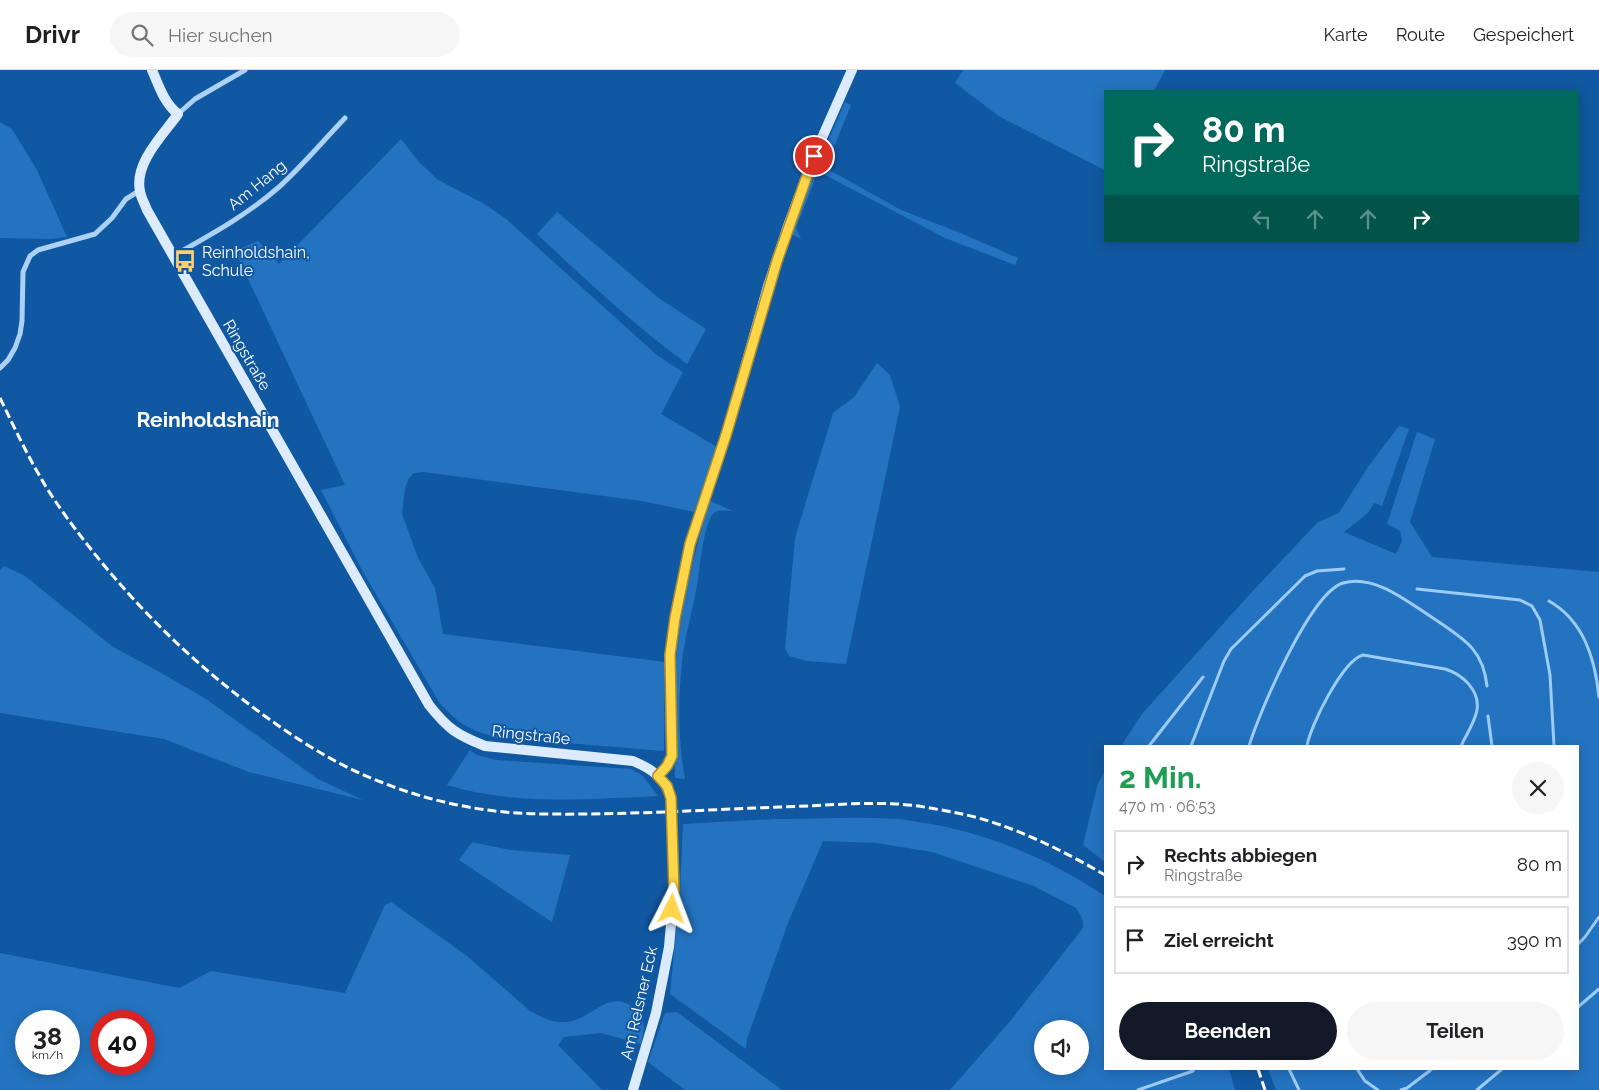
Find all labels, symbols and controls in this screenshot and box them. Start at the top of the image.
search box [110,12,460,57]
text: Drivr [25,20,80,49]
icon: search [128,21,156,49]
text: Hier suchen [168,24,273,46]
text: Karte [1324,24,1368,45]
text: Route [1396,24,1445,45]
text: Gespeichert [1473,24,1574,45]
text: 80 m [1202,109,1286,150]
icon: right [1119,110,1184,175]
pin [793,135,835,177]
icon: arrive [800,142,828,170]
text: Ringstraße [1202,151,1310,177]
street label: Am Hang [224,156,290,214]
icon: left [1248,205,1276,233]
icon: ahead [1301,205,1329,233]
icon: ahead [1354,205,1382,233]
icon: right [1407,205,1435,233]
place label: Reinholdshain, Schule [202,243,310,280]
bus stop icon: Reinholdshain, Schule [172,248,198,274]
street label: Ringstraße [219,316,275,394]
district label: Reinholdshain [137,407,279,432]
street label: Ringstraße [491,721,571,749]
text: 2 Min. [1119,760,1202,795]
button: close [1512,762,1564,814]
text: 470 m · 06:53 [1119,797,1216,816]
text: Rechts abbiegen [1164,844,1317,866]
icon: right [1121,850,1149,878]
text: 80 m [1517,853,1562,875]
text: Ringstraße [1164,866,1243,885]
position arrow [645,882,697,934]
icon: arrive [1121,926,1149,954]
text: Ziel erreicht [1164,929,1274,951]
text: 390 m [1507,929,1562,951]
street label: Am Relsner Eck [617,944,661,1062]
button: Beenden [1119,1002,1337,1060]
button: Teilen [1347,1002,1564,1060]
speed limit sign: 40 [90,1010,155,1075]
map controls [1034,1020,1089,1075]
button: sound [1034,1020,1089,1075]
text: 38 [33,1021,62,1051]
text: km/h [32,1048,63,1062]

